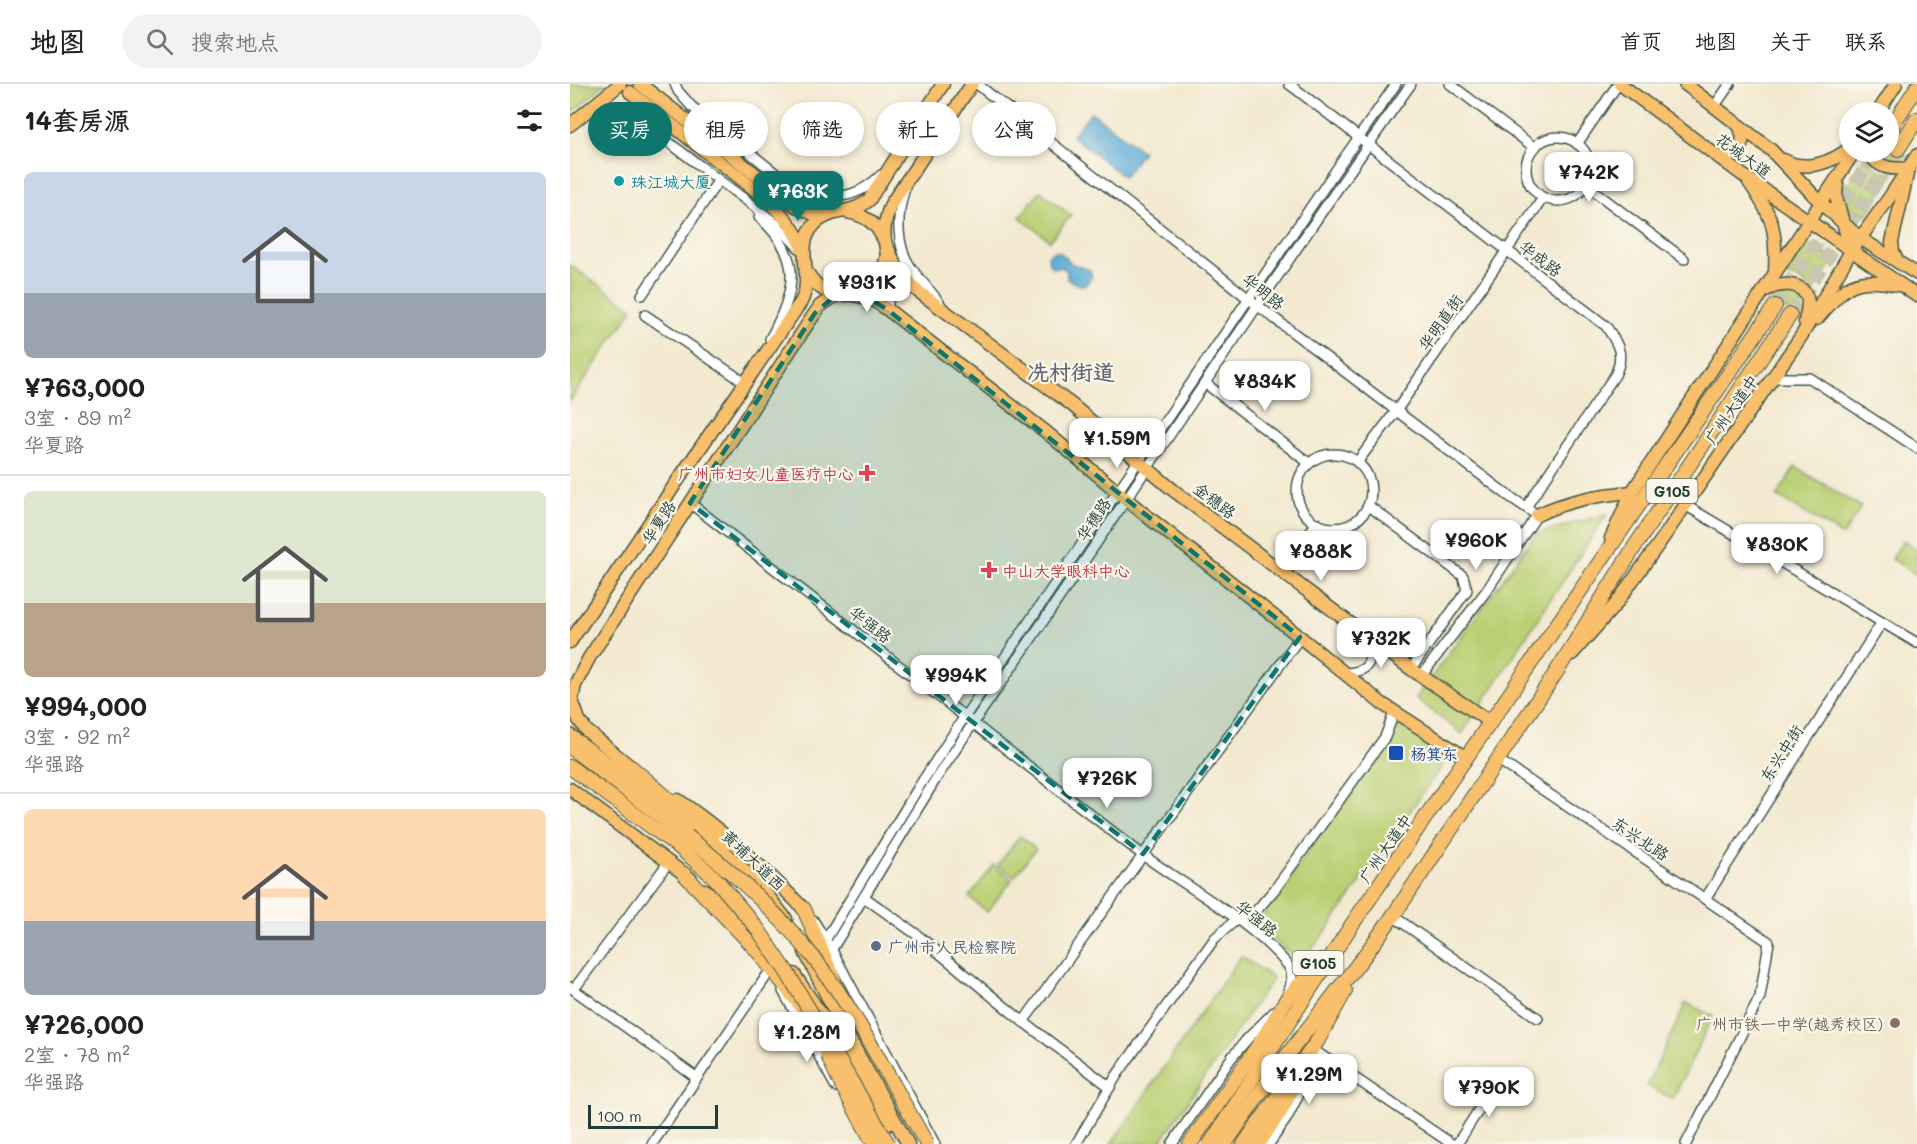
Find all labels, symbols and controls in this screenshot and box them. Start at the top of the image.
search box [122,14,542,68]
text: 地图 [30,23,86,59]
icon: search [143,25,176,58]
text: 搜索地点 [191,27,279,56]
text: 首页 [1620,27,1662,54]
text: 地图 [1695,27,1737,54]
text: 关于 [1770,27,1812,54]
text: 联系 [1845,27,1887,54]
chip: 买房 [588,102,672,156]
chip: 租房 [684,102,768,156]
chip: 筛选 [780,102,864,156]
chip: 新上 [876,102,960,156]
chip: 公寓 [972,102,1056,156]
map controls [1839,102,1899,162]
button: layers [1839,102,1899,162]
text: 14套房源 [24,103,130,137]
icon: filters [513,104,546,137]
street label: 花城大道 [1712,128,1776,182]
pin: ¥742K [1547,152,1631,203]
text: ¥742K [1558,158,1620,184]
place label: 珠江城大厦 [631,171,711,192]
pin: ¥763K [756,171,840,222]
marker: 珠江城大厦 [612,174,626,188]
text: ¥763K [767,177,829,203]
icon: home [231,211,339,319]
street label: 华成路 [1516,235,1566,281]
pin: ¥931K [825,262,909,313]
text: ¥931K [837,268,897,294]
street label: 华明路 [1239,268,1289,314]
street label: 华明直街 [1413,290,1467,354]
district label: 冼村街道 [1027,357,1115,386]
pin: ¥834K [1223,361,1307,412]
text: ¥834K [1233,367,1297,393]
text: ¥763,000 [24,370,145,404]
street label: 广州大道中 [1699,370,1763,448]
text: 3室 · 89 m² [24,404,131,430]
pin: ¥1.59M [1068,418,1166,469]
text: ¥1.59M [1083,424,1151,450]
text: 华夏路 [24,431,84,457]
place label: 广州市妇女儿童医疗中心 [678,463,854,484]
marker: 广州市妇女儿童医疗中心 [858,464,876,482]
street label: 金穗路 [1190,477,1240,523]
road number: G105 [1646,479,1698,503]
street label: 华穗路 [1071,493,1115,545]
street label: 华夏路 [636,496,680,548]
pin: ¥960K [1434,520,1518,571]
pin: ¥830K [1735,524,1819,575]
text: ¥960K [1444,526,1508,552]
icon: home [231,530,339,638]
text: ¥830K [1745,530,1809,556]
pin: ¥888K [1279,531,1363,582]
text: ¥888K [1289,537,1353,563]
place label: 中山大学眼科中心 [1002,560,1130,581]
marker: 中山大学眼科中心 [980,561,998,579]
street label: 华强路 [846,601,896,647]
pin: ¥732K [1339,618,1423,669]
text: ¥732K [1351,624,1411,650]
pin: ¥994K [914,655,998,706]
text: ¥994K [925,661,987,687]
text: ¥994,000 [24,689,147,723]
street label: 东兴中街 [1755,720,1807,786]
text: 3室 · 92 m² [24,723,130,749]
place label: 杨箕东 [1410,743,1458,764]
marker: 杨箕东 [1387,744,1405,762]
text: 华强路 [24,750,84,776]
pin: ¥726K [1065,758,1149,809]
text: ¥726K [1077,764,1137,790]
street label: 广州大道中 [1353,809,1417,887]
street label: 东兴北路 [1609,811,1673,865]
street label: 黄埔大道西 [718,825,790,895]
icon: home [231,848,339,956]
street label: 华强路 [1232,895,1282,941]
place label: 广州市人民检察院 [888,936,1016,957]
marker: 广州市人民检察院 [869,939,883,953]
road number: G105 [1292,951,1344,975]
text: ¥726,000 [24,1007,144,1041]
pin: ¥1.28M [758,1012,856,1063]
place label: 广州市铁一中学(越秀校区) [1696,1013,1883,1034]
marker: 广州市铁一中学(越秀校区) [1888,1016,1902,1030]
text: ¥1.28M [773,1018,841,1044]
text: 2室 · 78 m² [24,1041,130,1067]
pin: ¥1.29M [1260,1054,1358,1105]
text: ¥1.29M [1275,1060,1343,1086]
pin: ¥790K [1447,1067,1531,1118]
text: 华强路 [24,1068,84,1094]
text: ¥790K [1458,1073,1520,1099]
scale bar [588,1102,718,1130]
text: 100 m [597,1105,642,1126]

